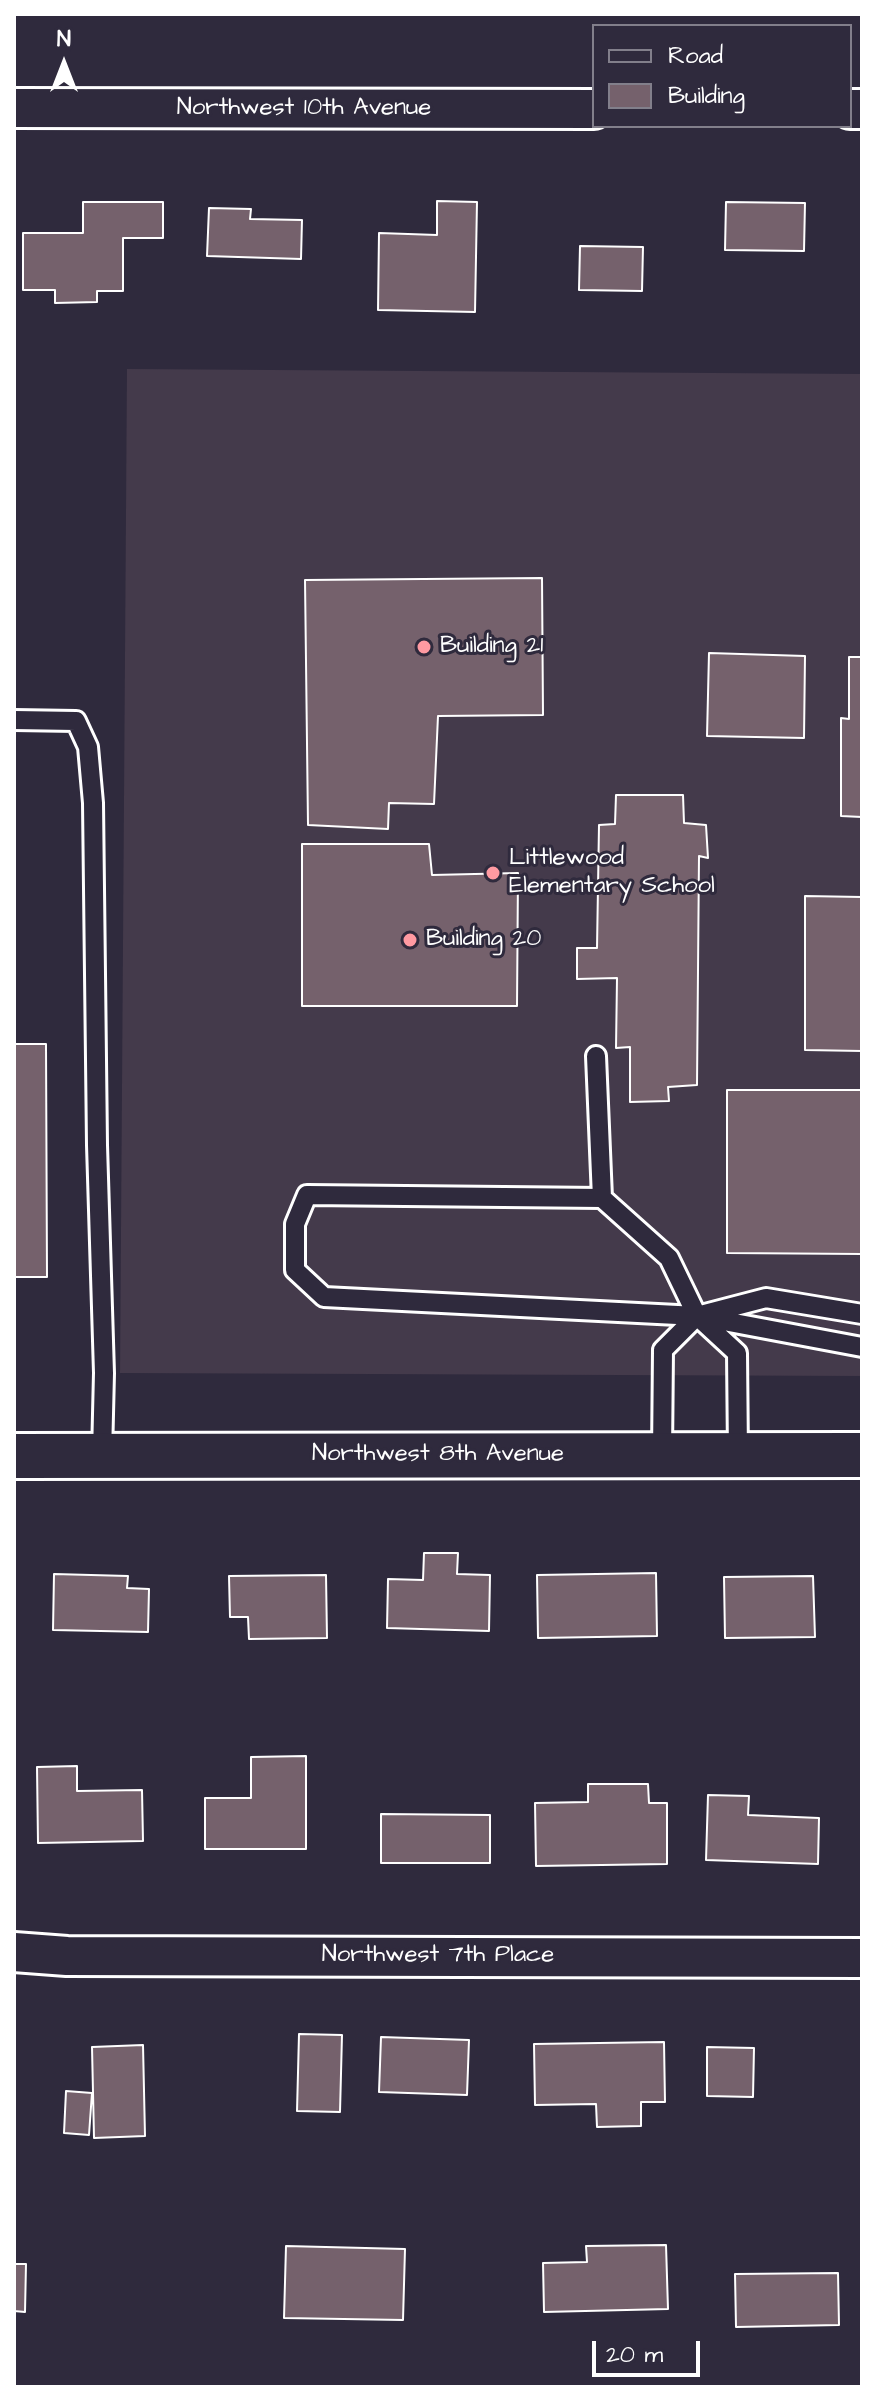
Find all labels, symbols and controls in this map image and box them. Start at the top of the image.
north arrow [24,24,104,104]
text: N [57,24,71,55]
legend [592,24,852,128]
text: Road [668,39,723,73]
text: Building [668,79,745,113]
street label: Northwest 10th Avenue [177,95,431,123]
place label: Building 21 [440,633,543,661]
marker: Building 21 [415,638,433,656]
place label: Littlewood Elementary School [509,845,715,901]
marker: Littlewood Elementary School [484,864,502,882]
place label: Building 20 [426,926,541,954]
marker: Building 20 [401,931,419,949]
street label: Northwest 8th Avenue [312,1441,564,1469]
street label: Northwest 7th Place [322,1942,554,1970]
scale bar [596,2325,704,2375]
text: 20 m [606,2338,663,2372]

